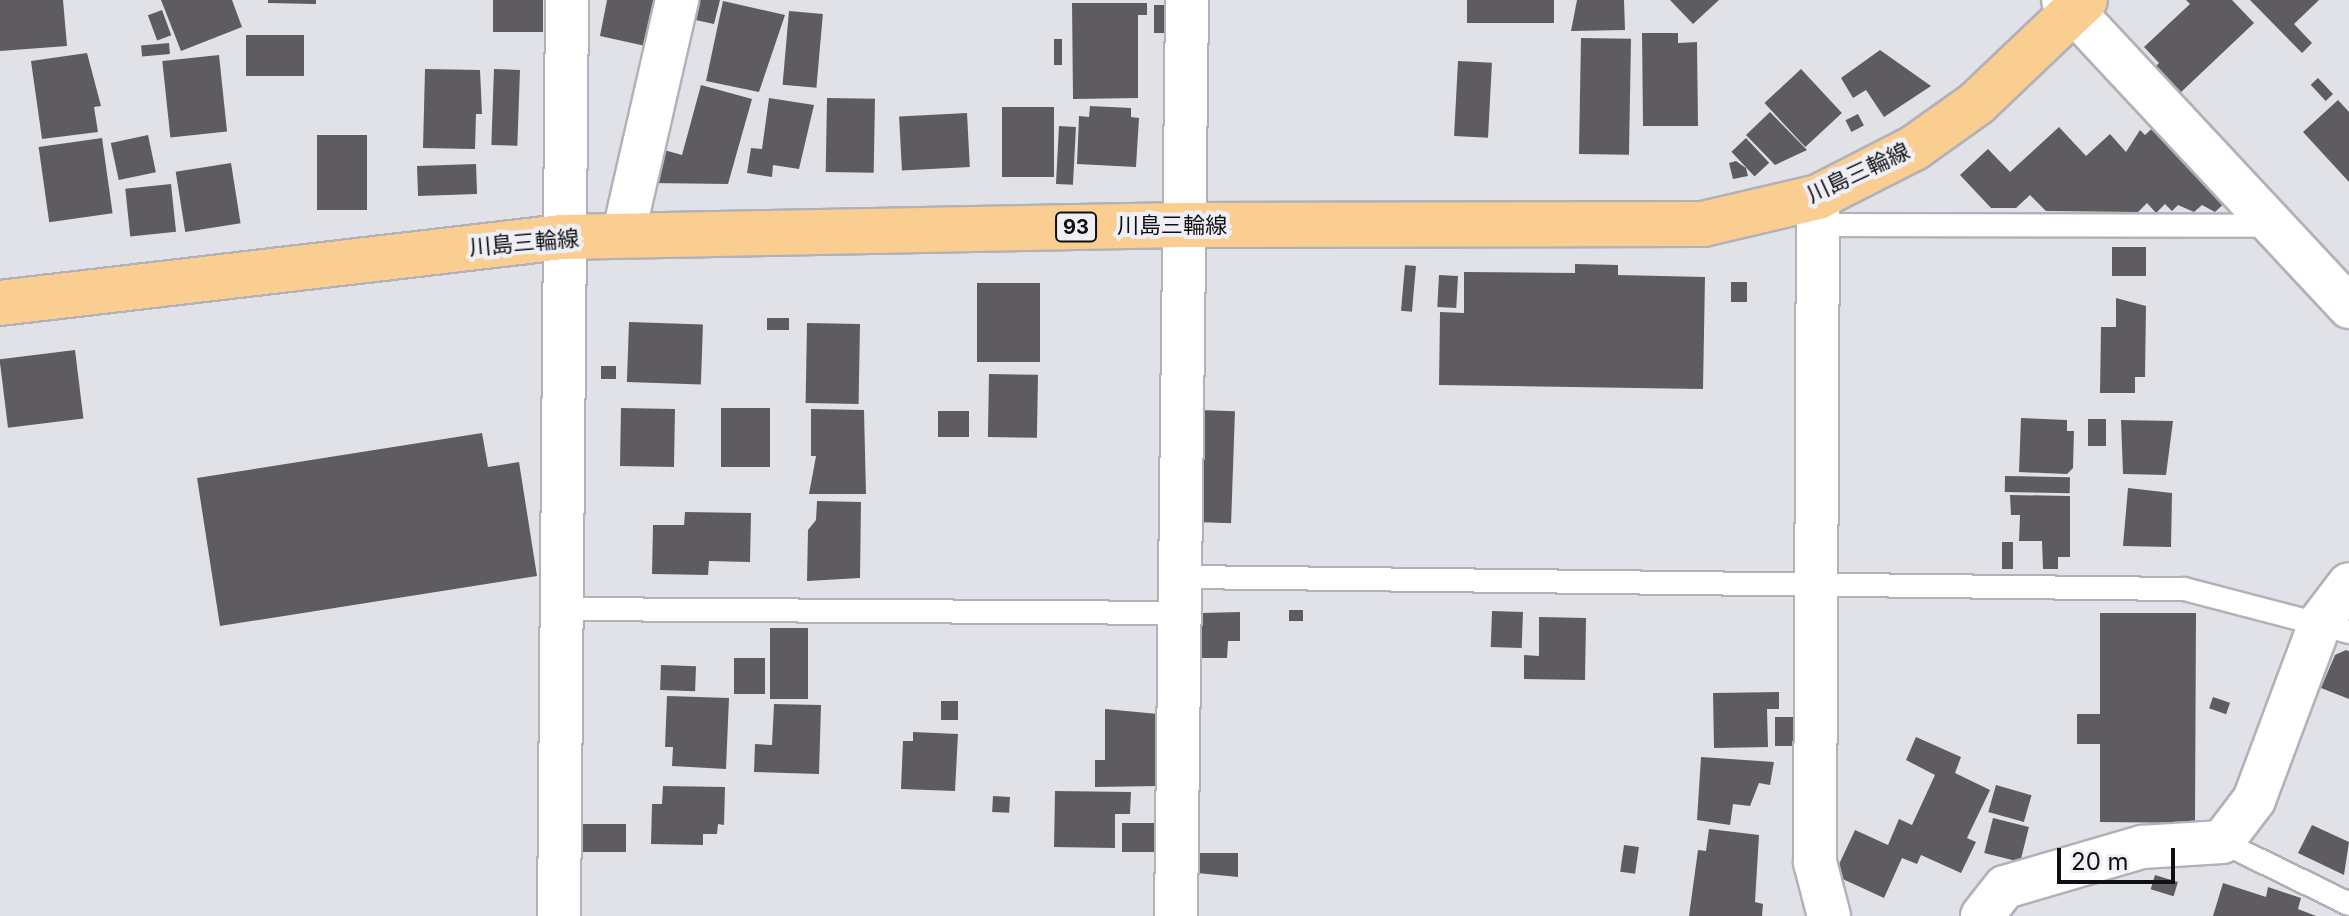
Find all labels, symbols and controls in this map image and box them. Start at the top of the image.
street label: 川島三輪線 [1803,138,1913,208]
road number: 93 [1054,211,1098,243]
street label: 川島三輪線 [1117,213,1227,239]
street label: 川島三輪線 [468,225,580,261]
scale bar [2061,832,2179,882]
text: 20 m [2071,847,2129,876]

